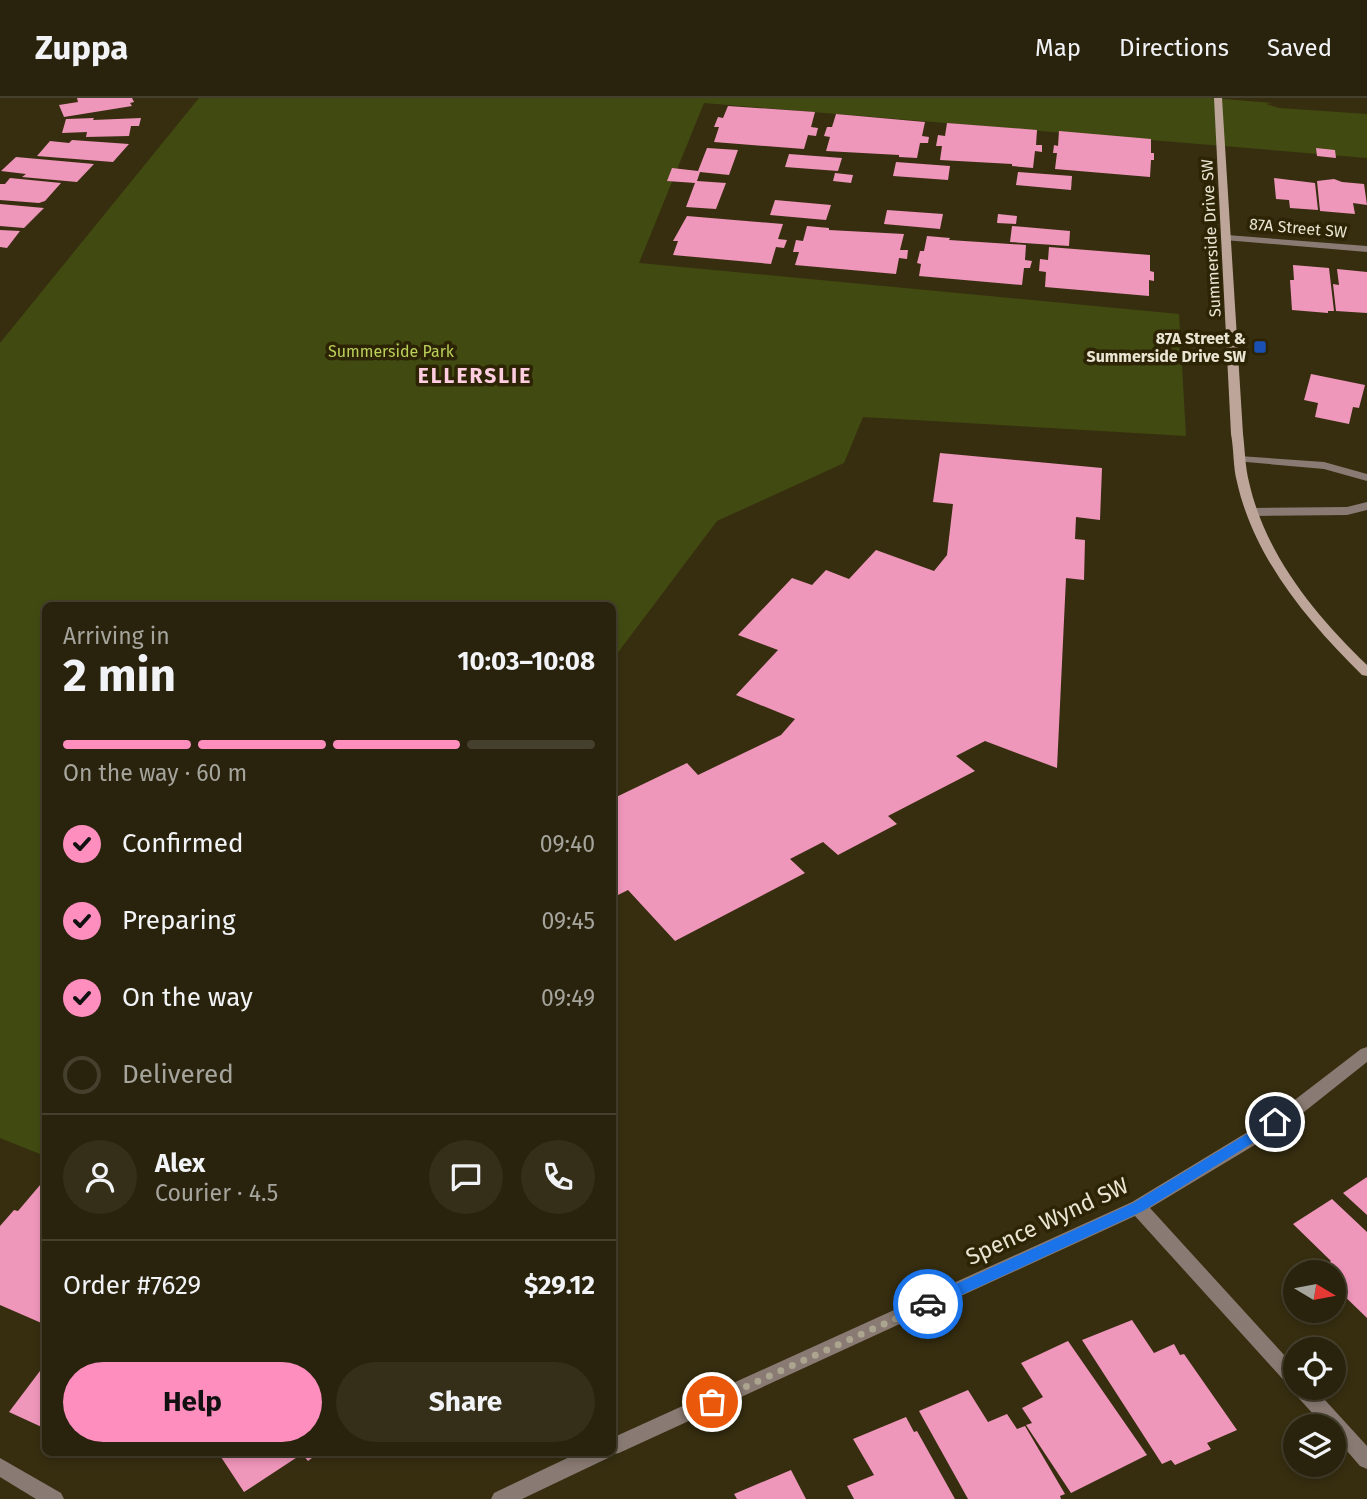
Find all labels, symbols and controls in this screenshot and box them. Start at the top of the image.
text: Zuppa [35,28,128,68]
text: Map [1035,34,1081,62]
text: Directions [1119,34,1229,62]
text: Saved [1267,34,1332,62]
street label: Summerside Drive SW [1197,159,1225,317]
street label: 87A Street SW [1248,214,1348,242]
place label: 87A Street & Summerside Drive SW [1087,329,1246,366]
marker: 87A Street & Summerside Drive SW [1252,339,1268,355]
park label: Summerside Park [328,342,455,361]
district label: ELLERSLIE [418,363,532,389]
text: Arriving in [63,622,170,650]
text: 10:03–10:08 [457,646,595,677]
text: 2 min [63,648,176,703]
text: On the way · 60 m [63,759,247,787]
icon: check [63,825,101,863]
text: Confirmed [122,828,243,859]
text: 09:40 [540,830,595,858]
icon: check [63,902,101,940]
text: Preparing [122,905,235,936]
text: 09:45 [541,907,595,935]
icon: check [63,979,101,1017]
text: On the way [122,982,253,1013]
text: 09:49 [541,984,595,1012]
text: Delivered [122,1059,234,1090]
pin [1245,1092,1305,1152]
icon: home [1256,1103,1294,1141]
button: person [63,1140,137,1214]
button: chat [429,1140,503,1214]
button: phone [521,1140,595,1214]
text: Alex [155,1148,205,1179]
street label: Spence Wynd SW [961,1171,1133,1271]
text: Courier · 4.5 [155,1179,278,1207]
north arrow [1283,1260,1346,1323]
map controls [1283,1260,1346,1477]
courier [893,1269,963,1339]
text: Order #7629 [63,1270,201,1301]
text: $29.12 [524,1270,595,1301]
icon: car [909,1285,947,1323]
button: locate [1283,1337,1346,1400]
button: Help [63,1362,322,1442]
button: Share [336,1362,595,1442]
pin [682,1372,742,1432]
icon: bag [693,1383,731,1421]
button: layers [1283,1414,1346,1477]

